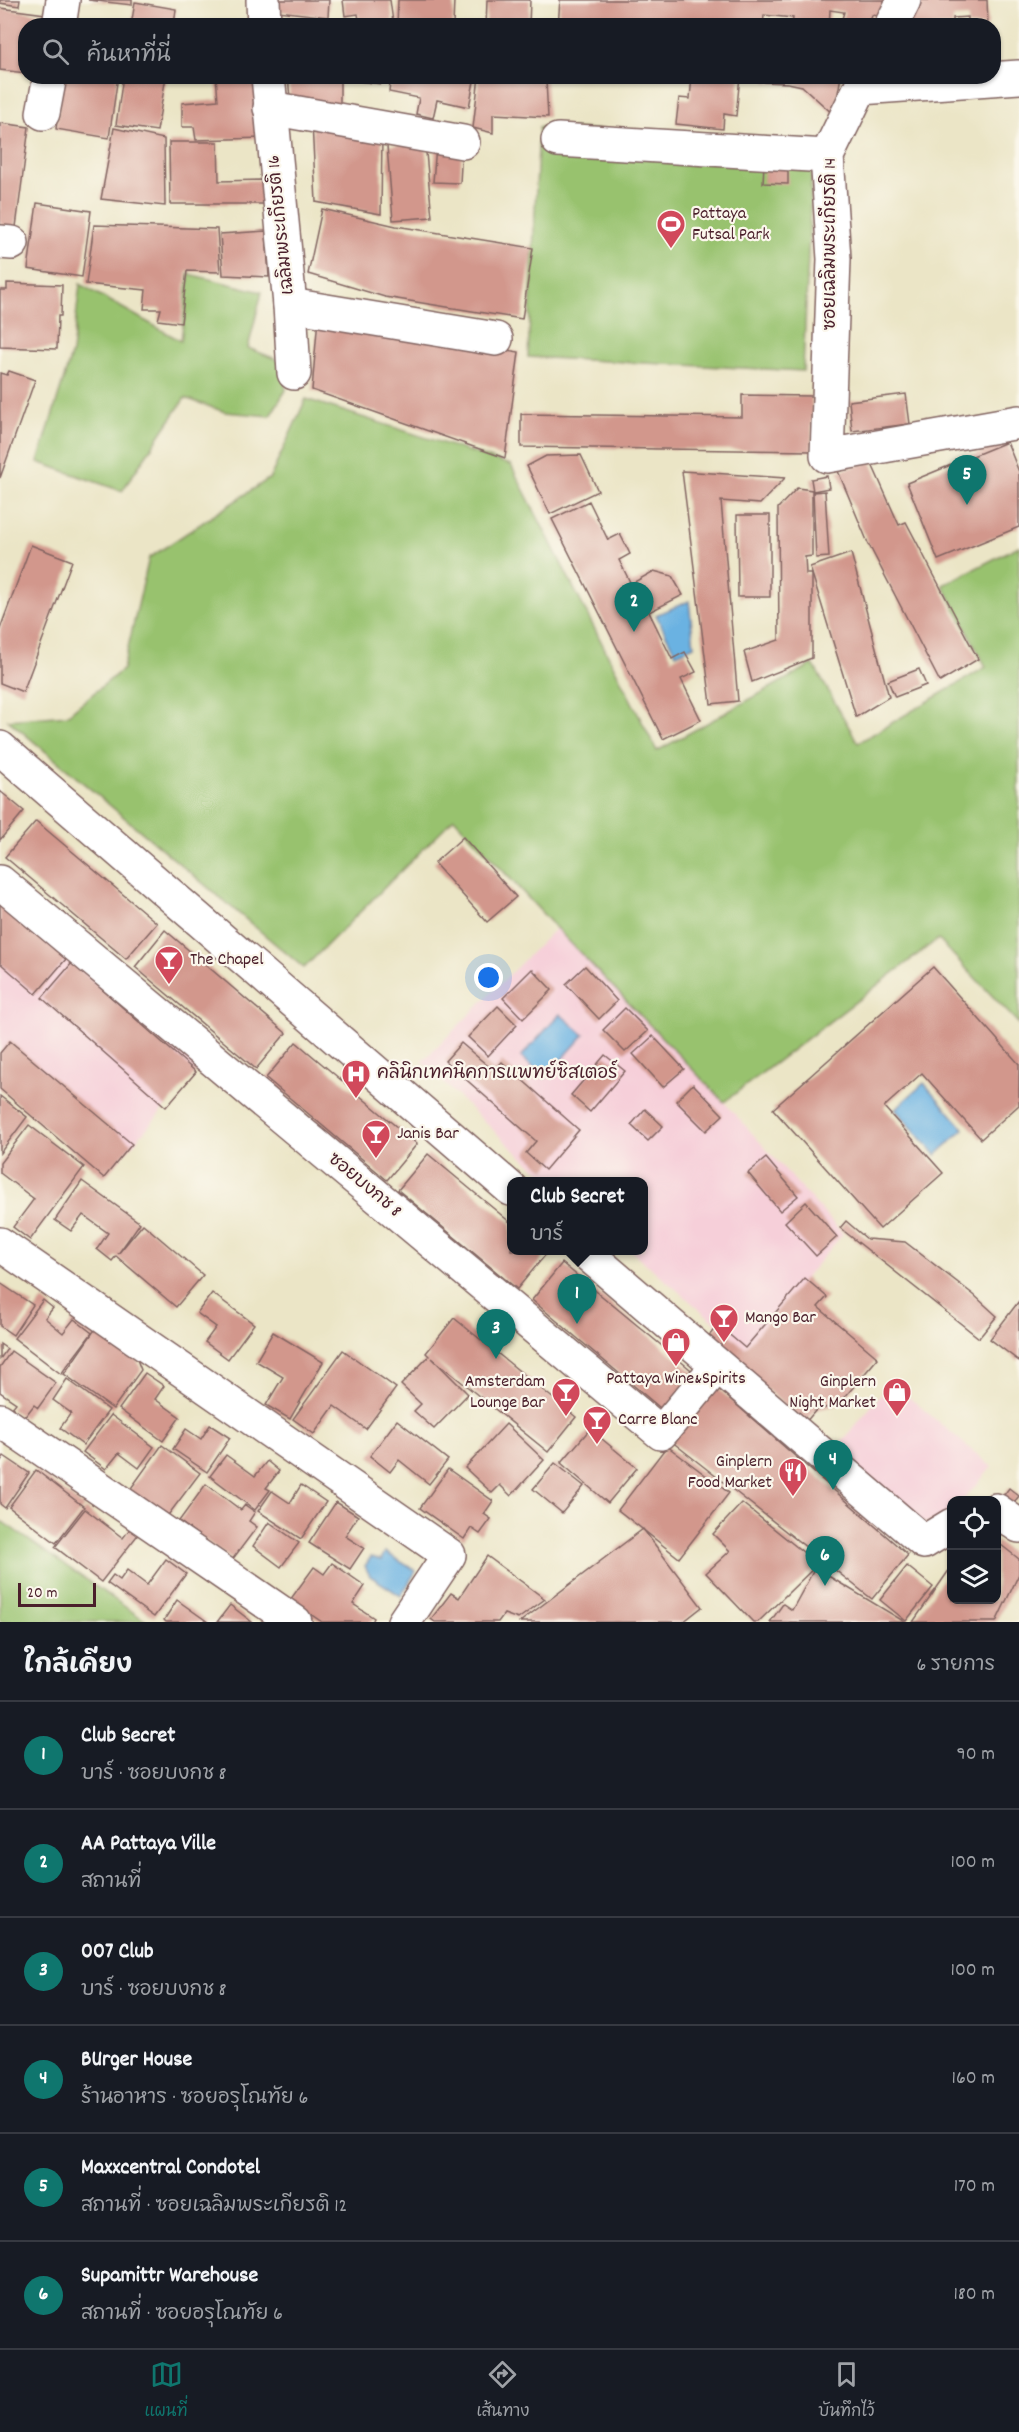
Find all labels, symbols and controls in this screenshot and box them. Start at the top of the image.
search box [18,18,1001,84]
icon: search [39,35,72,68]
text: ค้นหาที่นี่ [87,41,171,72]
street label: เฉลิมพระเกียรติ 16 [260,154,302,296]
street label: ซอยเฉลิมพระเกียรติ 14 [817,158,844,330]
place label: Pattaya Futsal Park [692,202,770,248]
sports icon: Pattaya Futsal Park [655,208,687,250]
pin: 5 [948,456,986,505]
pin: 2 [614,582,654,632]
bar icon: The Chapel [153,944,185,986]
place label: The Chapel [190,948,264,973]
your location [474,963,503,992]
hospital icon: คลินิกเทคนิคการแพทย์ซิสเตอร์ [340,1058,372,1100]
place label: คลินิกเทคนิคการแพทย์ซิสเตอร์ [377,1059,618,1087]
bar icon: Janis Bar [360,1118,392,1160]
place label: Janis Bar [397,1122,459,1147]
street label: ซอยบงกช 8 [322,1148,406,1224]
popup [507,1177,648,1255]
text: Club Secret [530,1182,625,1213]
text: บาร์ [530,1222,563,1250]
pin: 1 [558,1274,596,1324]
bar icon: Mango Bar [708,1302,740,1344]
place label: Mango Bar [745,1306,816,1331]
pin: 3 [476,1310,516,1359]
shop icon: Pattaya Wine&Spirits [660,1326,692,1368]
place label: Pattaya Wine&Spirits [606,1367,746,1392]
place label: Amsterdam Lounge Bar [465,1370,545,1416]
place label: Ginplern Night Market [789,1370,876,1416]
bar icon: Amsterdam Lounge Bar [550,1376,582,1418]
shop icon: Ginplern Night Market [881,1376,913,1418]
bar icon: Carre Blanc [581,1404,613,1446]
place label: Carre Blanc [618,1408,698,1433]
pin: 4 [814,1440,852,1490]
place label: Ginplern Food Market [688,1450,772,1496]
restaurant icon: Ginplern Food Market [777,1456,809,1498]
map controls [947,1496,1001,1604]
button: locate [947,1496,1001,1550]
pin: 6 [806,1536,844,1586]
button: layers [947,1550,1001,1604]
scale bar [18,1580,96,1608]
text: 20 m [27,1582,57,1605]
text: ใกล้เคียง [24,1648,132,1685]
text: 6 รายการ [916,1652,995,1680]
text: Club Secret [81,1721,175,1752]
text: 1 [41,1741,46,1769]
text: 90 m [957,1741,995,1769]
text: บาร์ · ซอยบงกช 8 [81,1761,227,1789]
text: AA Pattaya Ville [81,1829,216,1860]
text: 2 [39,1849,48,1877]
text: 100 m [951,1849,995,1877]
text: สถานที่ [81,1869,141,1897]
text: 007 Club [81,1937,154,1968]
text: 3 [39,1957,48,1985]
text: 100 m [951,1957,995,1985]
text: บาร์ · ซอยบงกช 8 [81,1977,227,2005]
text: BUrger House [81,2045,192,2076]
text: 4 [39,2065,48,2093]
text: 160 m [952,2065,995,2093]
text: ร้านอาหาร · ซอยอรุโณทัย 6 [81,2085,308,2113]
text: Maxxcentral Condotel [81,2153,260,2184]
text: 5 [39,2173,48,2201]
text: 170 m [954,2173,995,2201]
text: สถานที่ · ซอยเฉลิมพระเกียรติ 12 [81,2193,347,2221]
text: Supamittr Warehouse [81,2261,258,2292]
text: 6 [39,2281,48,2309]
text: 180 m [953,2281,995,2309]
text: สถานที่ · ซอยอรุโณทัย 6 [81,2301,283,2329]
tab: แผนที่ [144,2358,188,2424]
tab: เส้นทาง [476,2358,529,2424]
tab: บันทึกไว้ [818,2358,875,2424]

